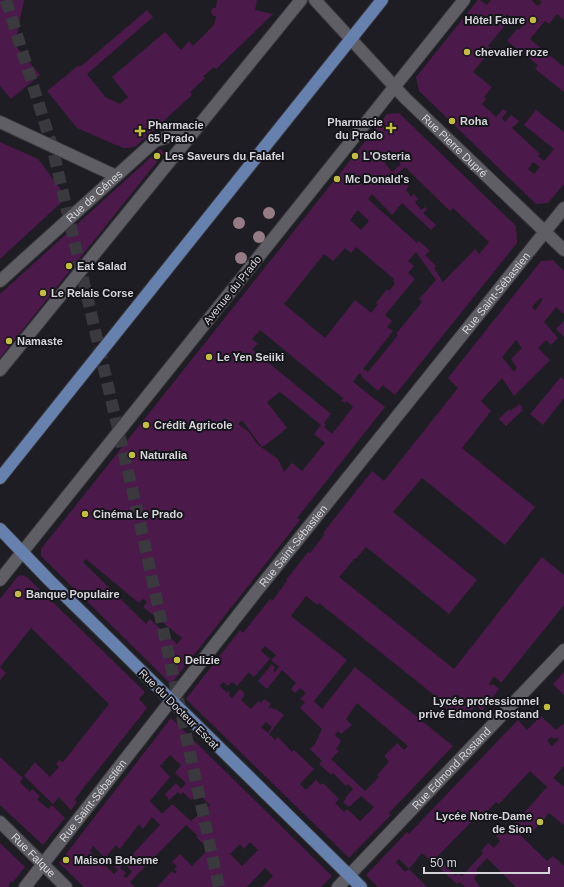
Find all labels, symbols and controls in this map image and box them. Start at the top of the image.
place label: Hôtel Faure [464,14,525,26]
marker: Hôtel Faure [528,15,538,25]
place label: chevalier roze [475,46,548,58]
marker: chevalier roze [462,47,472,57]
street label: Rue Pierre Dupré [420,112,490,180]
place label: Roha [460,115,488,127]
place label: Pharmacie du Prado [327,116,383,141]
marker: Roha [447,116,457,126]
place label: Pharmacie 65 Prado [148,119,204,144]
marker: Pharmacie du Prado [386,123,396,133]
marker: Pharmacie 65 Prado [135,126,145,136]
place label: Les Saveurs du Falafel [165,150,284,162]
place label: L'Osteria [363,150,411,162]
marker: Les Saveurs du Falafel [152,151,162,161]
marker: L'Osteria [350,151,360,161]
street label: Rue de Gênes [64,167,125,224]
place label: Mc Donald's [345,173,409,185]
marker: Mc Donald's [332,174,342,184]
street label: Rue Saint-Sébastien [460,250,532,336]
street label: Avenue du Prado [201,253,263,327]
place label: Eat Salad [77,260,127,272]
marker: Eat Salad [64,261,74,271]
place label: Le Relais Corse [51,287,134,299]
marker: Le Relais Corse [38,288,48,298]
place label: Namaste [17,335,63,347]
marker: Namaste [4,336,14,346]
place label: Le Yen Seiiki [217,351,284,363]
marker: Le Yen Seiiki [204,352,214,362]
place label: Crédit Agricole [154,419,232,431]
marker: Crédit Agricole [141,420,151,430]
place label: Naturalia [140,449,188,461]
marker: Naturalia [127,450,137,460]
street label: Rue Saint-Sébastien [257,503,329,589]
place label: Cinéma Le Prado [93,508,183,520]
marker: Cinéma Le Prado [80,509,90,519]
place label: Banque Populaire [26,588,120,600]
marker: Banque Populaire [13,589,23,599]
place label: Delizie [185,654,220,666]
marker: Delizie [172,655,182,665]
street label: Rue du Docteur Escat [137,667,221,751]
place label: Lycée professionnel privé Edmond Rostand [419,695,539,720]
marker: Lycée professionnel privé Edmond Rostand [542,702,552,712]
street label: Rue Edmond Rostand [409,725,493,812]
street label: Rue Saint-Sébastien [57,757,129,844]
place label: Lycée Notre-Dame de Sion [436,810,532,835]
marker: Lycée Notre-Dame de Sion [535,817,545,827]
street label: Rue Falque [9,831,58,879]
scale bar [424,849,549,875]
place label: Maison Boheme [74,854,158,866]
marker: Maison Boheme [61,855,71,865]
text: 50 m [430,856,457,870]

